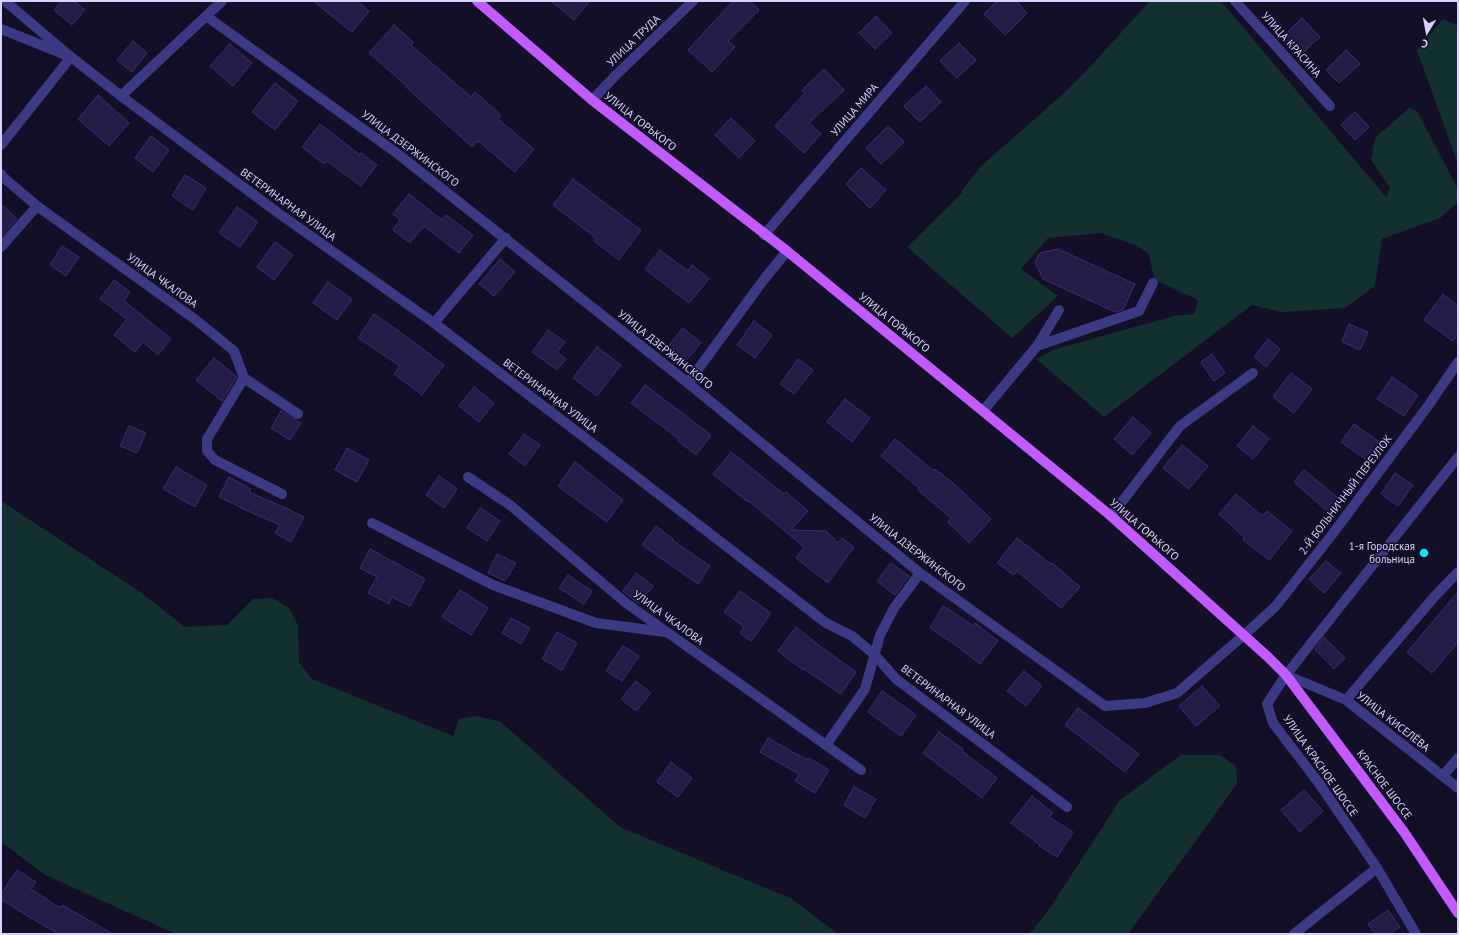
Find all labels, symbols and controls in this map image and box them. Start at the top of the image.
street label: УЛИЦА КРАСИНА [1258,10,1324,80]
street label: УЛИЦА ТРУДА [605,12,663,70]
north arrow [1407,12,1447,52]
text: С [1420,36,1429,51]
street label: УЛИЦА МИРА [829,81,881,139]
street label: УЛИЦА ГОРЬКОГО [601,90,679,154]
street label: УЛИЦА ДЗЕРЖИНСКОГО [359,108,461,190]
street label: ВЕТЕРИНАРНАЯ УЛИЦА [238,166,338,244]
street label: УЛИЦА ЧКАЛОВА [124,251,200,311]
street label: УЛИЦА ГОРЬКОГО [856,290,932,356]
street label: УЛИЦА ДЗЕРЖИНСКОГО [615,308,715,392]
street label: ВЕТЕРИНАРНАЯ УЛИЦА [500,356,600,436]
street label: 2-Й БОЛЬНИЧНЫЙ ПЕРЕУЛОК [1297,432,1395,558]
street label: УЛИЦА ГОРЬКОГО [1107,496,1181,564]
street label: УЛИЦА ДЗЕРЖИНСКОГО [866,511,968,595]
place label: 1-я Городская больница [1349,540,1415,566]
marker: 1-я Городская больница [1418,547,1430,559]
street label: УЛИЦА ЧКАЛОВА [630,588,706,648]
street label: ВЕТЕРИНАРНАЯ УЛИЦА [898,662,998,742]
street label: УЛИЦА КИСЕЛЁВА [1354,689,1432,755]
street label: УЛИЦА КРАСНОЕ ШОССЕ [1280,713,1360,819]
street label: КРАСНОЕ ШОССЕ [1354,748,1414,822]

